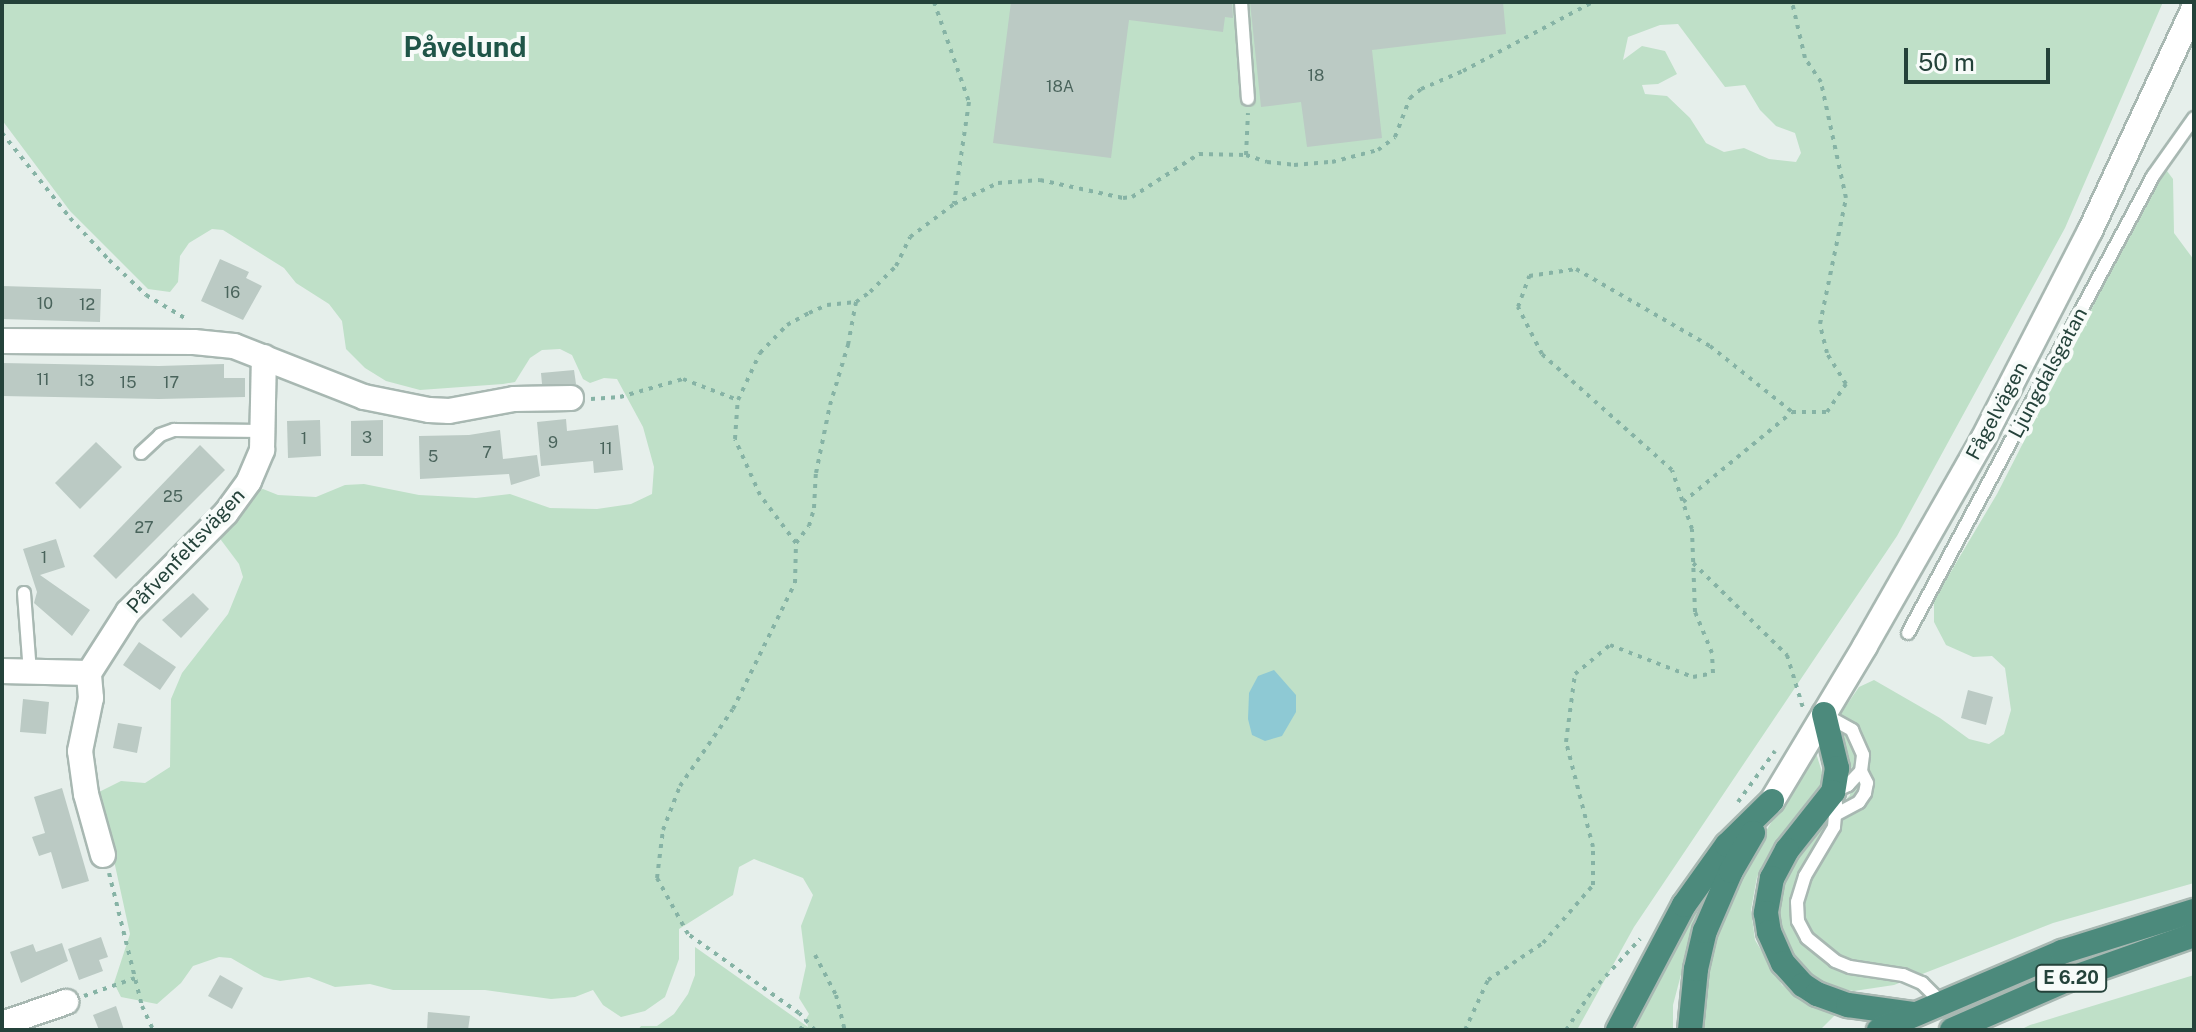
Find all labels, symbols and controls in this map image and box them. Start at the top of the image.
district label: Påvelund [404,30,526,64]
scale bar [1908,32,2054,82]
text: 50 m [1918,48,1975,76]
house number: 18 [1308,66,1324,86]
house number: 18A [1046,77,1074,97]
house number: 16 [224,283,240,303]
house number: 10 [37,294,53,314]
house number: 12 [79,295,95,315]
street label: Ljungdalsgatan [2004,304,2092,442]
street label: Fågelvägen [1961,358,2033,464]
house number: 11 [36,370,50,390]
house number: 13 [78,371,94,391]
house number: 15 [120,373,136,393]
house number: 17 [163,373,179,393]
house number: 3 [362,428,372,448]
house number: 1 [301,429,307,449]
house number: 9 [548,433,558,453]
house number: 11 [599,439,613,459]
house number: 7 [482,443,492,463]
house number: 5 [428,447,438,467]
street label: Påfvenfeltsvägen [122,484,250,618]
house number: 25 [163,487,183,507]
house number: 27 [134,518,154,538]
house number: 1 [41,548,47,568]
road number: E 6.20 [2035,964,2107,992]

